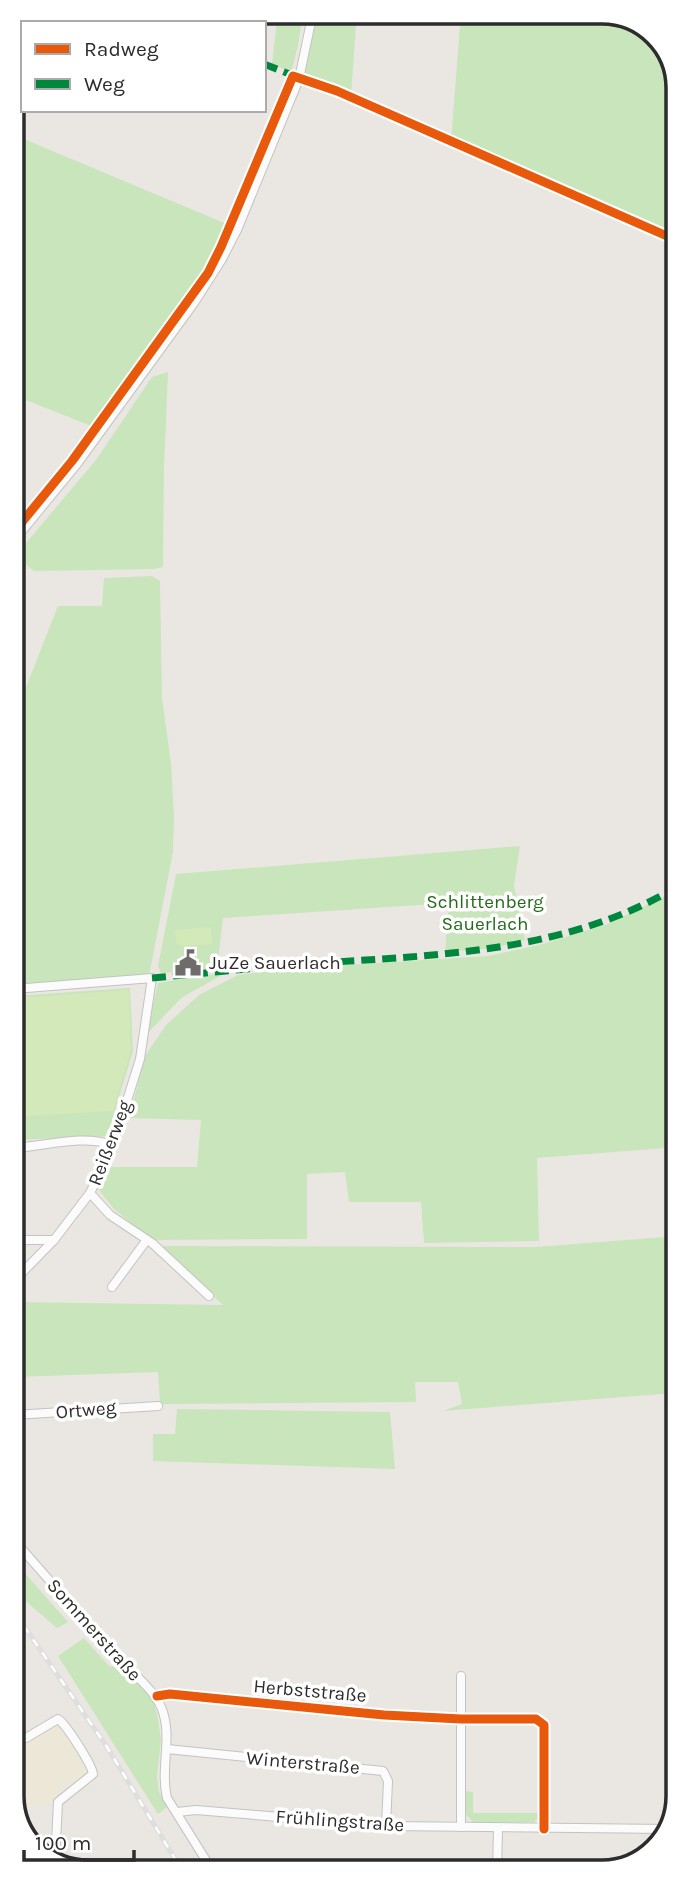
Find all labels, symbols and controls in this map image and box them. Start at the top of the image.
legend [21,21,266,112]
text: Radweg [84,37,159,61]
text: Weg [84,72,125,96]
park label: Schlittenberg Sauerlach [426,891,544,935]
public building icon: JuZe Sauerlach [173,948,203,978]
place label: JuZe Sauerlach [209,952,341,974]
street label: Reißerweg [84,1097,136,1189]
street label: Ortweg [55,1396,117,1424]
street label: Sommerstraße [42,1574,146,1686]
street label: Herbststraße [252,1675,368,1707]
street label: Winterstraße [245,1747,361,1779]
street label: Frühlingstraße [275,1806,405,1836]
scale bar [24,1818,135,1862]
text: 100 m [35,1831,92,1855]

